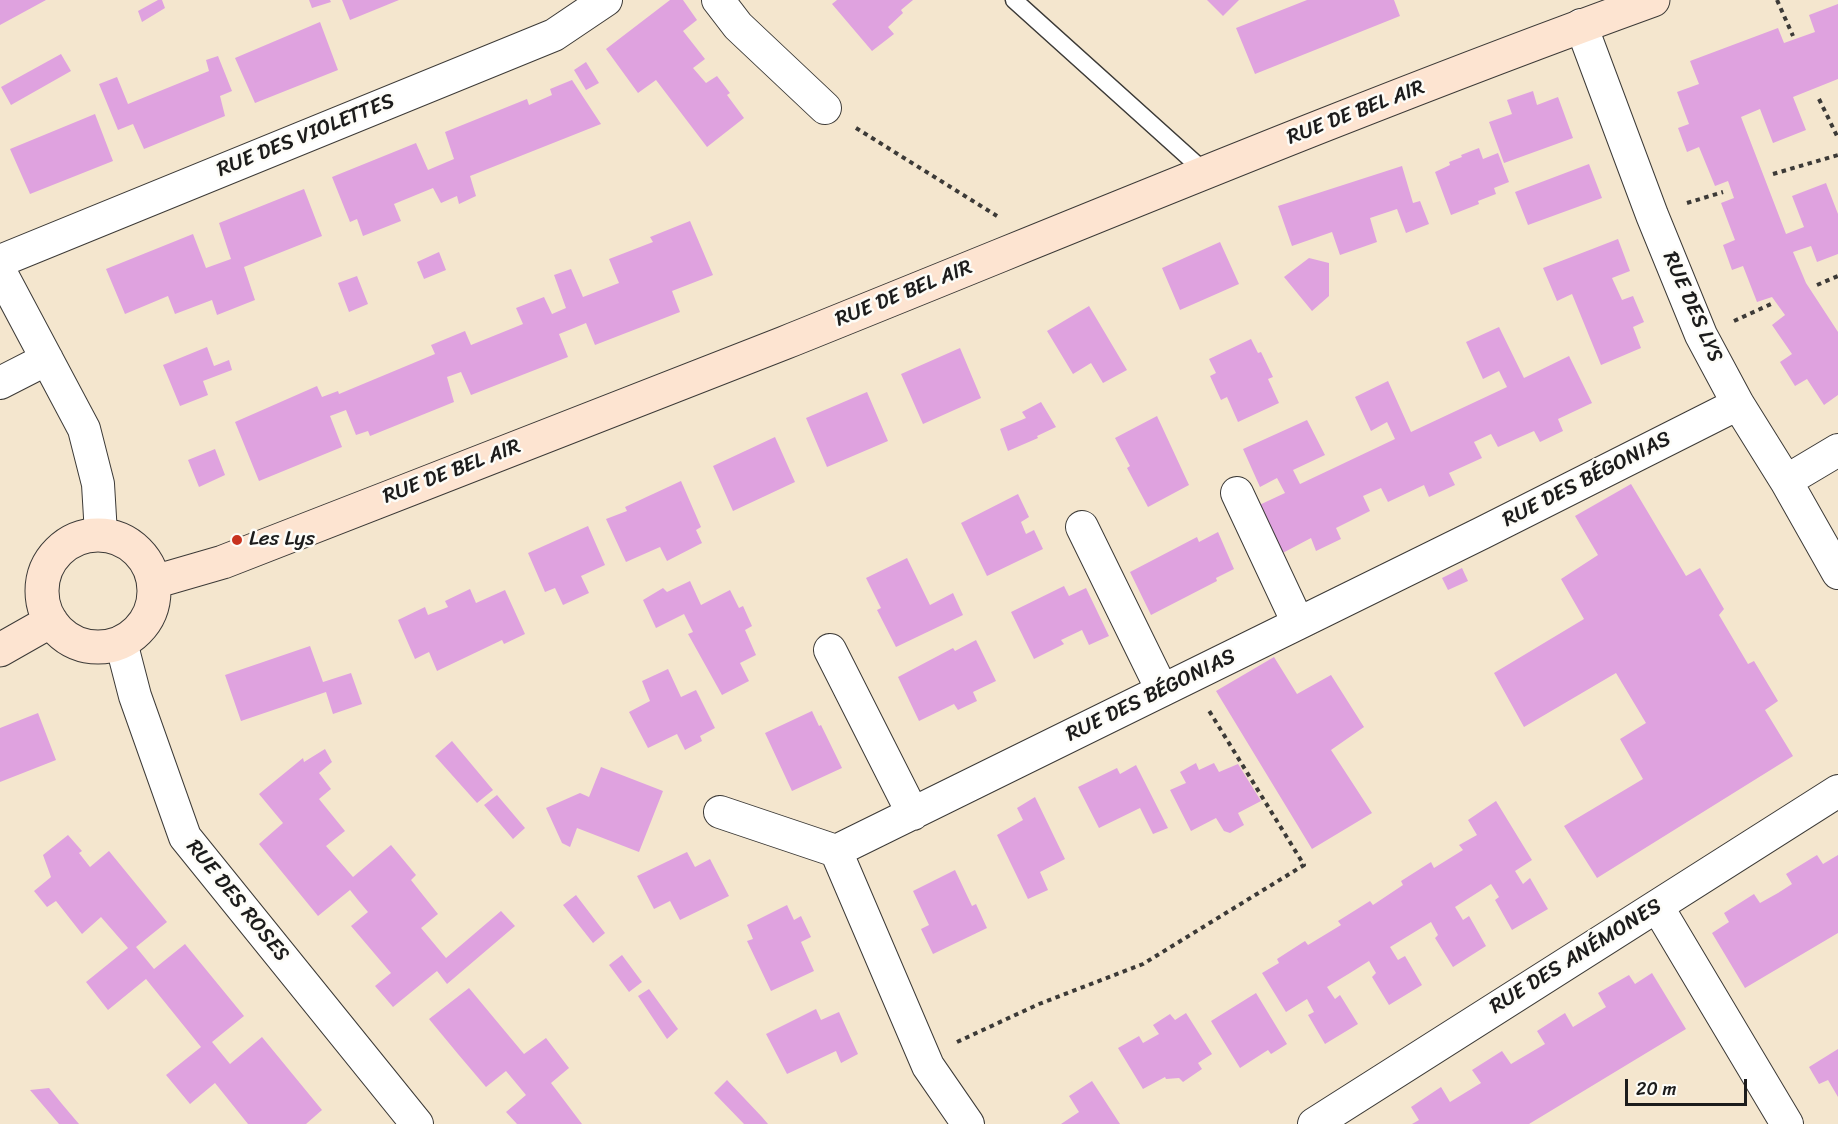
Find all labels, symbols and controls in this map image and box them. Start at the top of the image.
street label: RUE DE BEL AIR [1284,75,1428,151]
street label: RUE DES VIOLETTES [214,89,398,183]
street label: RUE DES LYS [1657,248,1727,366]
street label: RUE DE BEL AIR [832,255,976,333]
street label: RUE DES BÉGONIAS [1499,427,1675,533]
street label: RUE DE BEL AIR [380,434,524,510]
place label: Les Lys [249,527,315,553]
marker: Les Lys [230,533,244,547]
street label: RUE DES BÉGONIAS [1062,644,1240,748]
street label: RUE DES ROSES [180,835,294,967]
street label: RUE DES ANÉMONES [1485,894,1667,1020]
scale bar [1628,1067,1750,1105]
text: 20 m [1636,1073,1676,1105]

